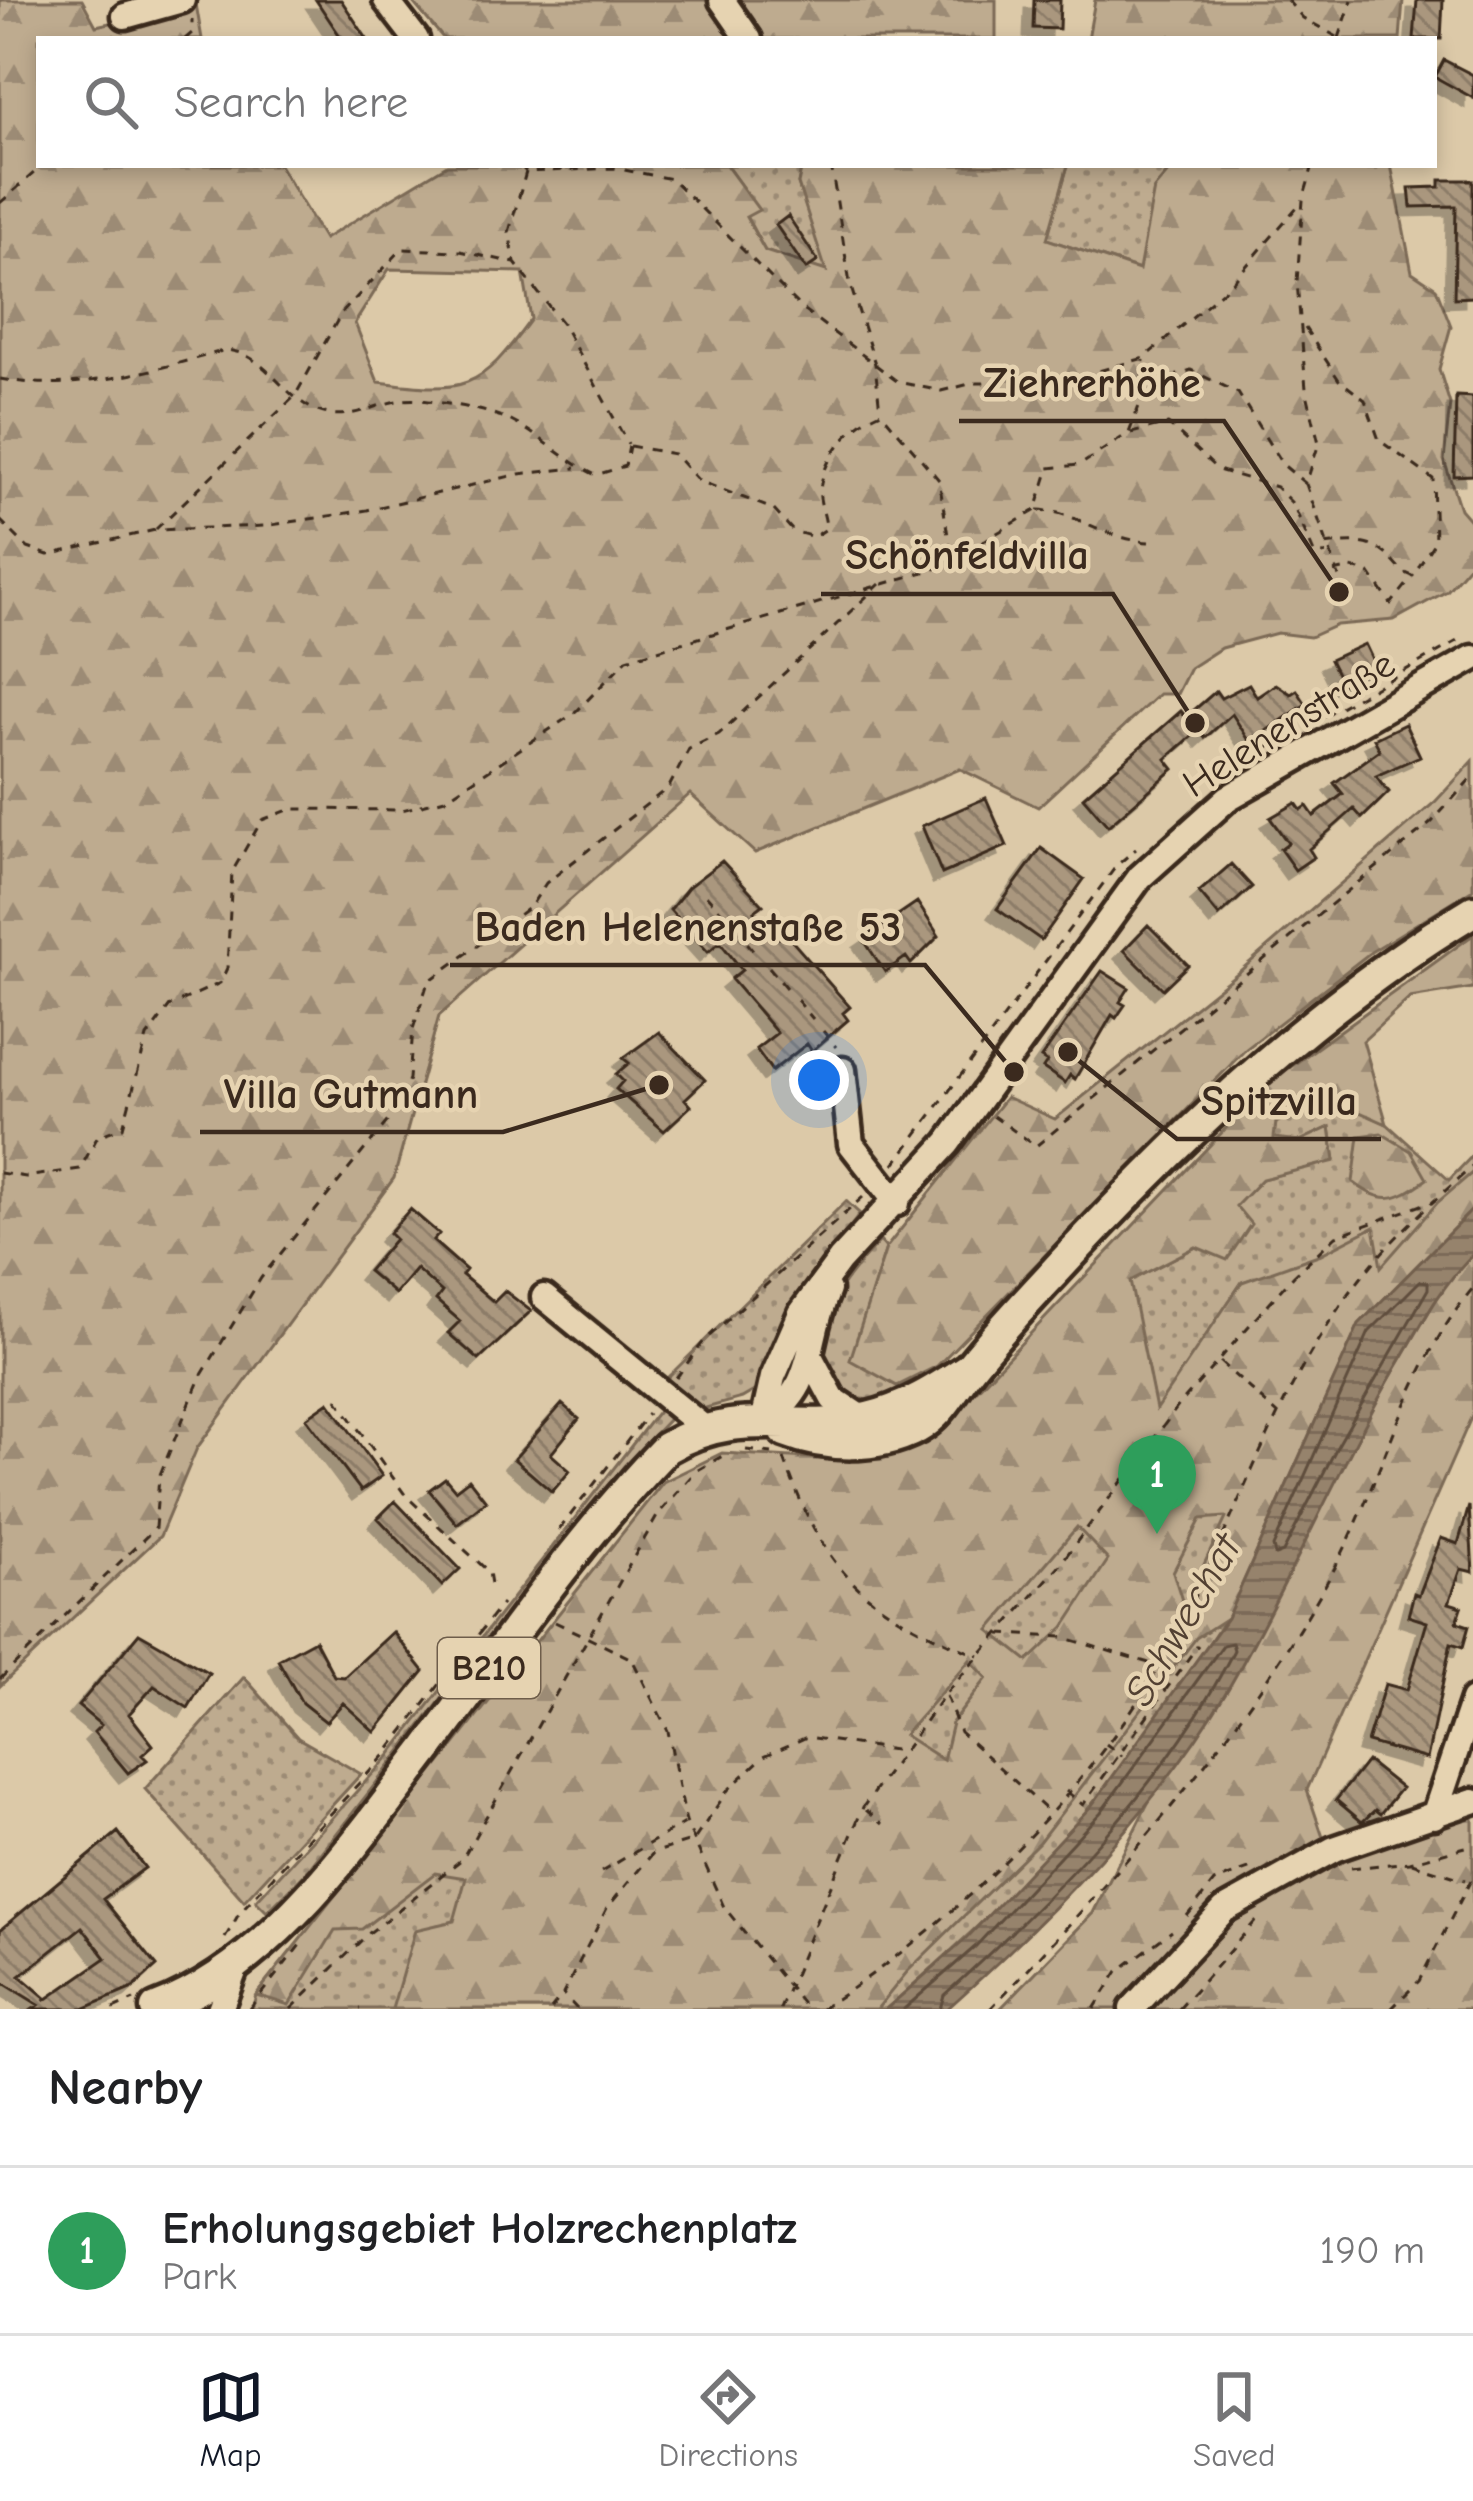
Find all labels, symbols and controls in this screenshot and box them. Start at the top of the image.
search box [36,36,1437,168]
icon: search [78,69,144,135]
text: Search here [174,76,408,128]
callout: Ziehrerhöhe [959,343,1224,421]
text: Ziehrerhöhe [983,359,1201,408]
callout: Schönfeldvilla [821,516,1113,594]
text: Schönfeldvilla [845,531,1089,580]
street label: Helenenstraße [1175,641,1403,807]
callout: Baden Helenenstaße 53 [450,887,925,965]
text: Baden Helenenstaße 53 [475,903,901,952]
your location [789,1050,849,1110]
callout: Villa Gutmann [200,1054,503,1132]
callout: Spitzvilla [1177,1061,1381,1139]
text: Villa Gutmann [224,1070,478,1119]
text: Spitzvilla [1201,1077,1357,1126]
pin: 1 [1118,1435,1196,1534]
water label: Schwechat [1114,1523,1253,1714]
road number: B210 [438,1638,540,1698]
text: Nearby [48,2058,202,2117]
text: Erholungsgebiet Holzrechenplatz [162,2202,797,2254]
text: 1 [79,2228,95,2273]
text: 190 m [1320,2228,1425,2273]
text: Park [162,2254,237,2299]
tab: Map [198,2364,264,2474]
tab: Directions [659,2364,798,2474]
tab: Saved [1193,2364,1275,2474]

